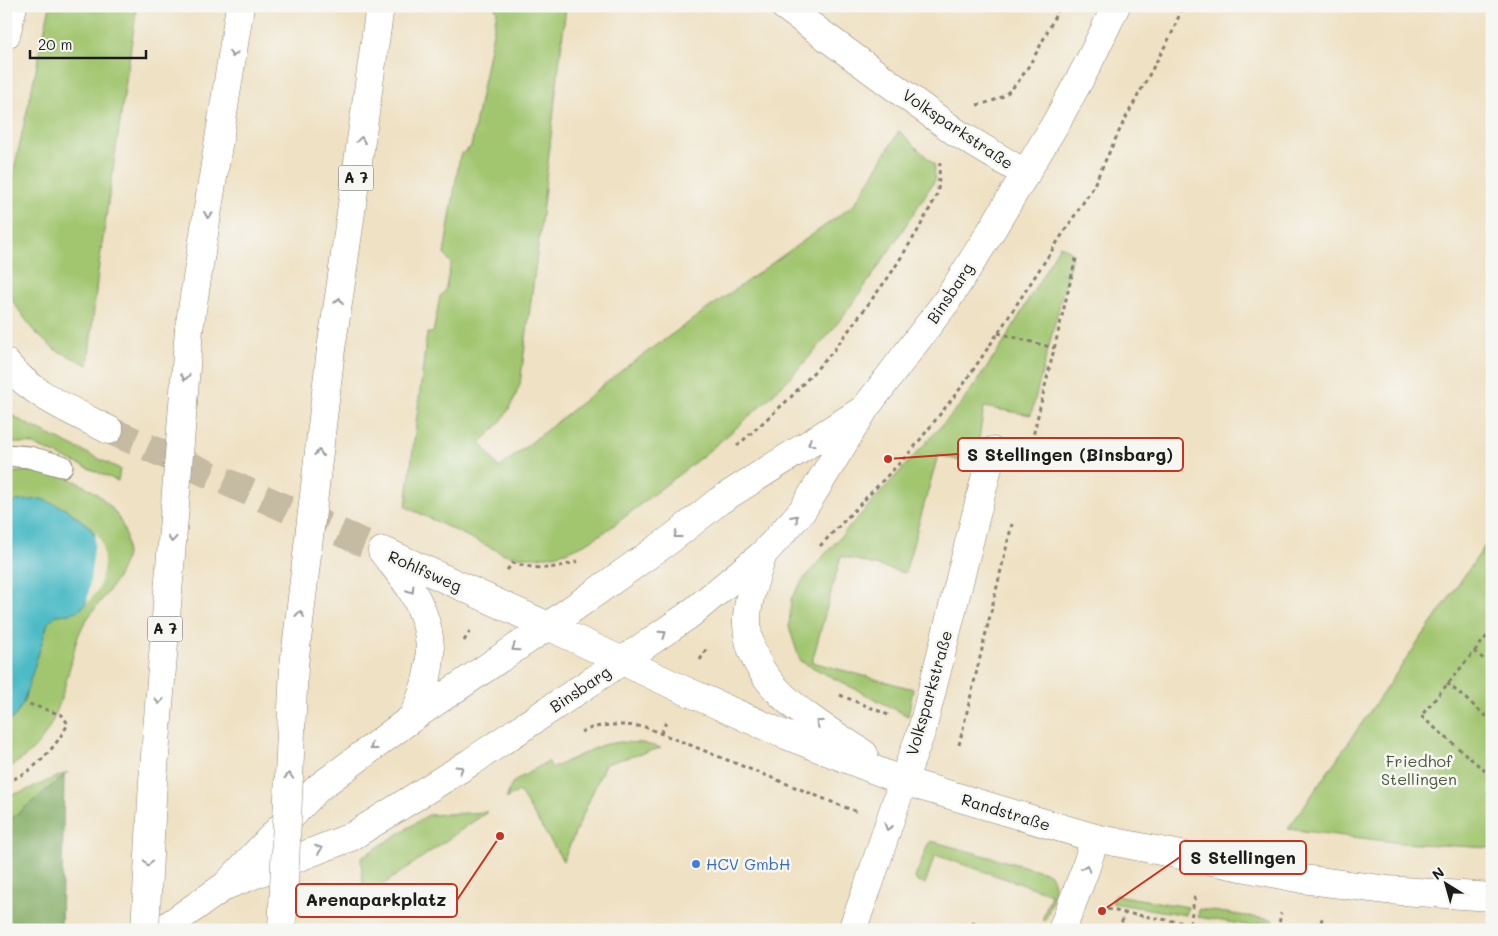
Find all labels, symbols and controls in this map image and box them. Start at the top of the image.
scale bar [30,28,146,60]
text: 20 m [38,34,72,54]
one-way arrow [228,50,238,59]
street label: Volksparkstraße [899,84,1018,173]
one-way arrow [355,136,366,144]
road number: A 7 [338,166,374,190]
one-way arrow [203,211,213,219]
street label: Binsbarg [922,258,978,327]
one-way arrow [333,297,343,306]
one-way arrow [180,374,191,382]
one-way arrow [807,437,816,446]
callout: S Stellingen (Binsbarg) [958,438,1183,471]
text: S Stellingen (Binsbarg) [967,442,1173,466]
one-way arrow [313,448,324,456]
one-way arrow [790,515,799,524]
one-way arrow [674,529,683,537]
one-way arrow [167,536,178,544]
street label: Rohlfsweg [385,545,465,596]
one-way arrow [404,585,414,594]
one-way arrow [294,610,305,618]
road number: A 7 [148,616,182,642]
street label: Volksparkstraße [901,628,956,758]
one-way arrow [657,631,666,640]
one-way arrow [511,642,520,652]
street label: Binsbarg [545,661,614,717]
one-way arrow [154,698,165,706]
one-way arrow [815,720,824,730]
one-way arrow [369,741,379,750]
park label: Friedhof Stellingen [1381,750,1457,789]
one-way arrow [454,766,463,775]
one-way arrow [284,772,294,780]
street label: Randstraße [959,788,1053,835]
one-way arrow [884,822,894,831]
callout: S Stellingen [1180,841,1306,874]
one-way arrow [314,845,323,856]
text: S Stellingen [1190,845,1296,869]
place label: HCV GmbH [706,853,790,874]
marker: HCV GmbH [690,858,702,870]
north arrow [1420,858,1470,908]
one-way arrow [143,860,154,868]
text: N [1428,862,1448,884]
one-way arrow [1080,864,1090,873]
callout: Arenaparkplatz [296,884,457,917]
text: Arenaparkplatz [306,887,446,911]

